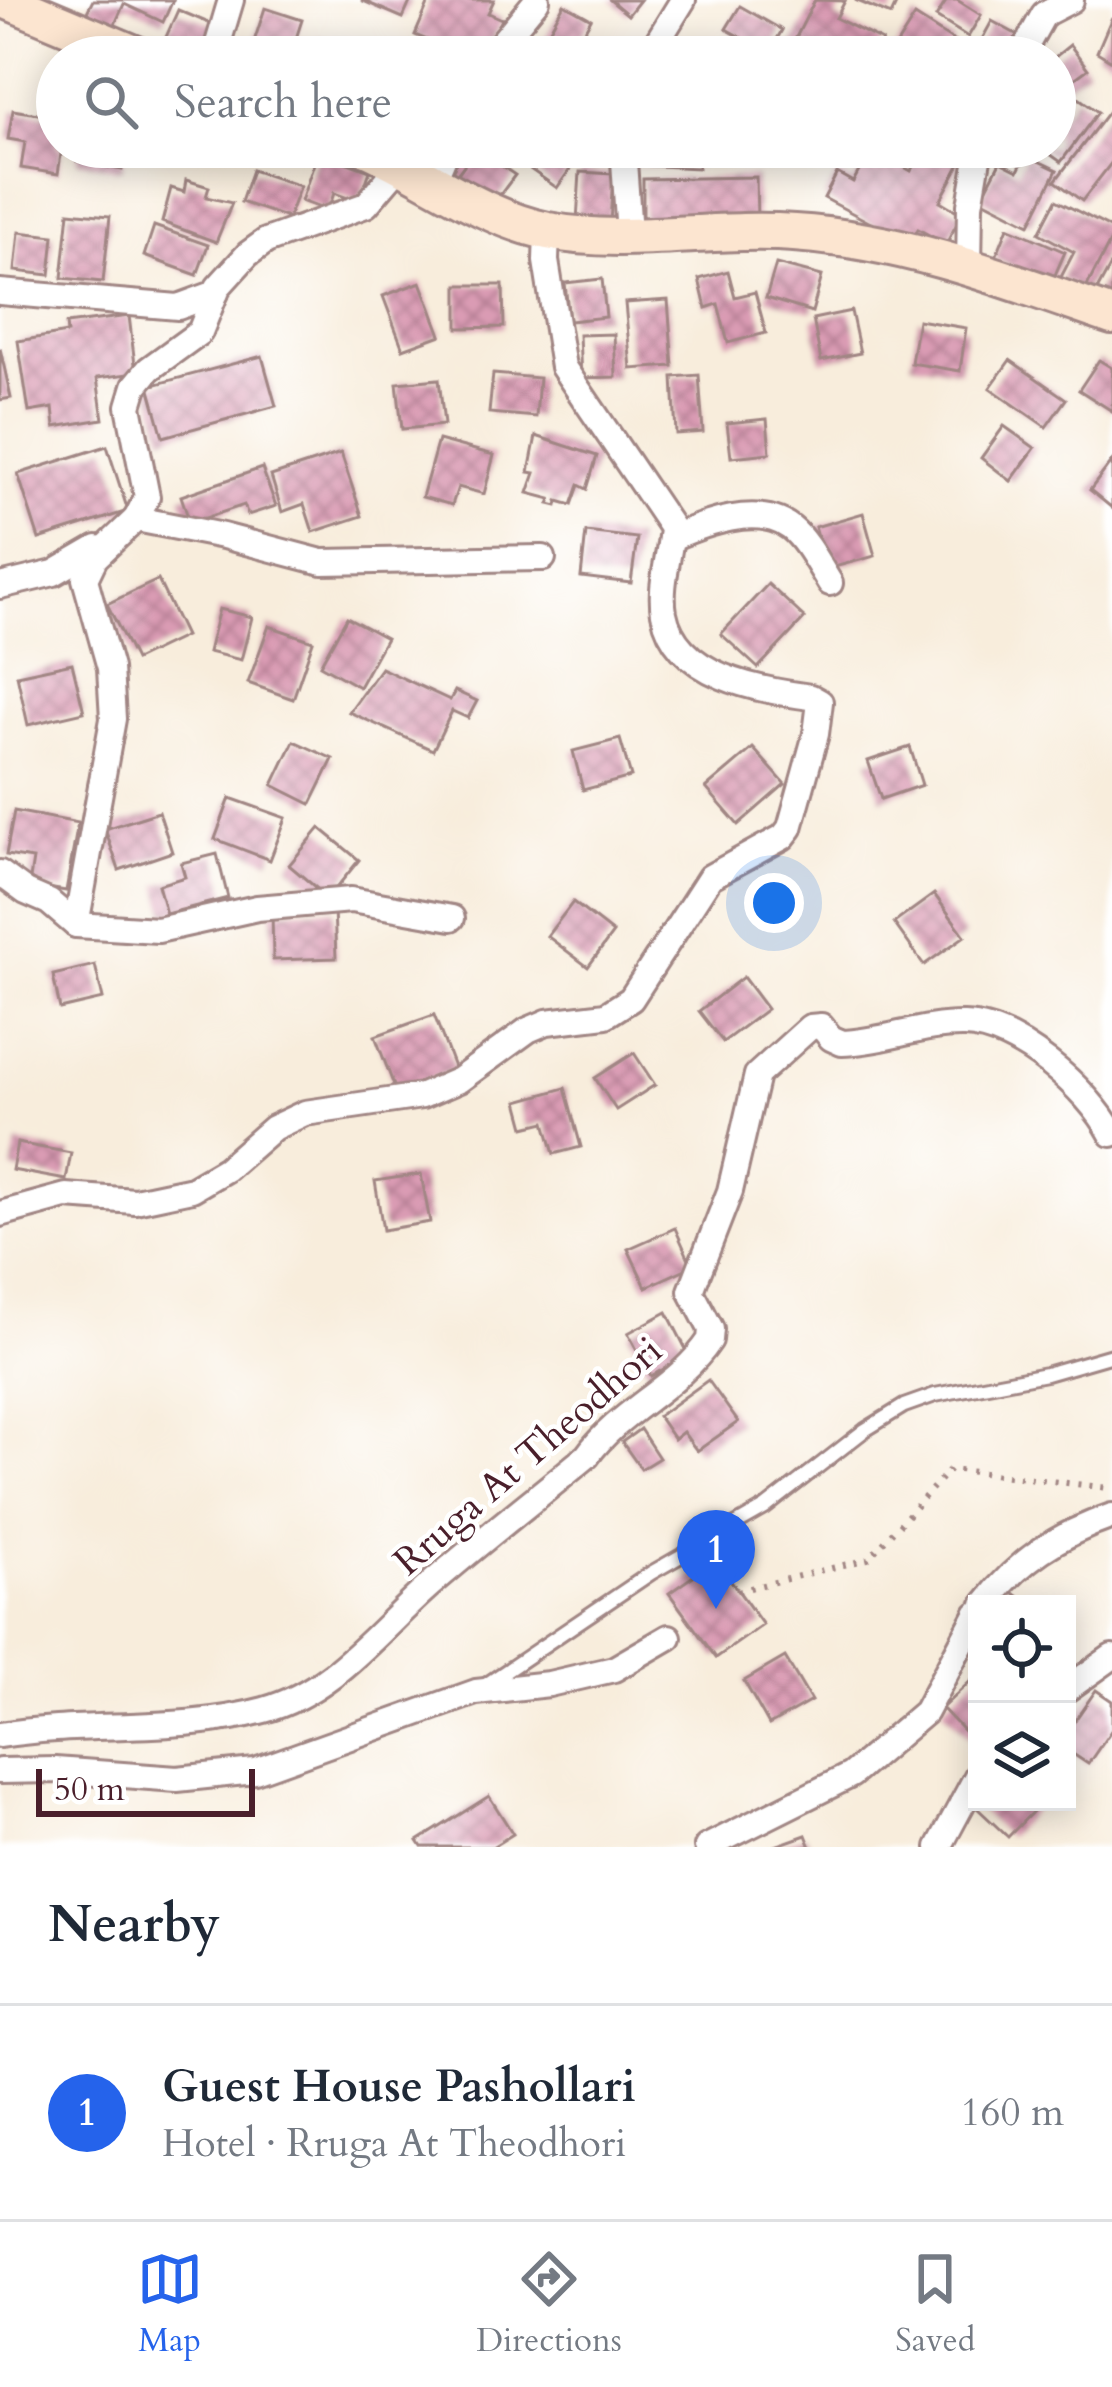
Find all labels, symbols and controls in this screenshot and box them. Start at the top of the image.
search box [36,36,1076,168]
icon: search [78,69,144,135]
text: Search here [174,72,392,133]
your location [744,873,804,933]
street label: Rruga At Theodhori [382,1325,674,1588]
pin: 1 [677,1510,755,1609]
map controls [968,1595,1076,1811]
button: locate [968,1595,1076,1703]
button: layers [968,1703,1076,1811]
scale bar [36,1763,255,1816]
text: 50 m [54,1767,125,1812]
text: Nearby [48,1890,220,1960]
text: Guest House Pashollari [162,2056,636,2117]
text: 1 [77,2086,97,2139]
text: 160 m [961,2086,1064,2139]
text: Hotel · Rruga At Theodhori [162,2117,626,2170]
tab: Map [137,2246,203,2363]
tab: Directions [476,2246,622,2363]
tab: Saved [895,2246,975,2363]

